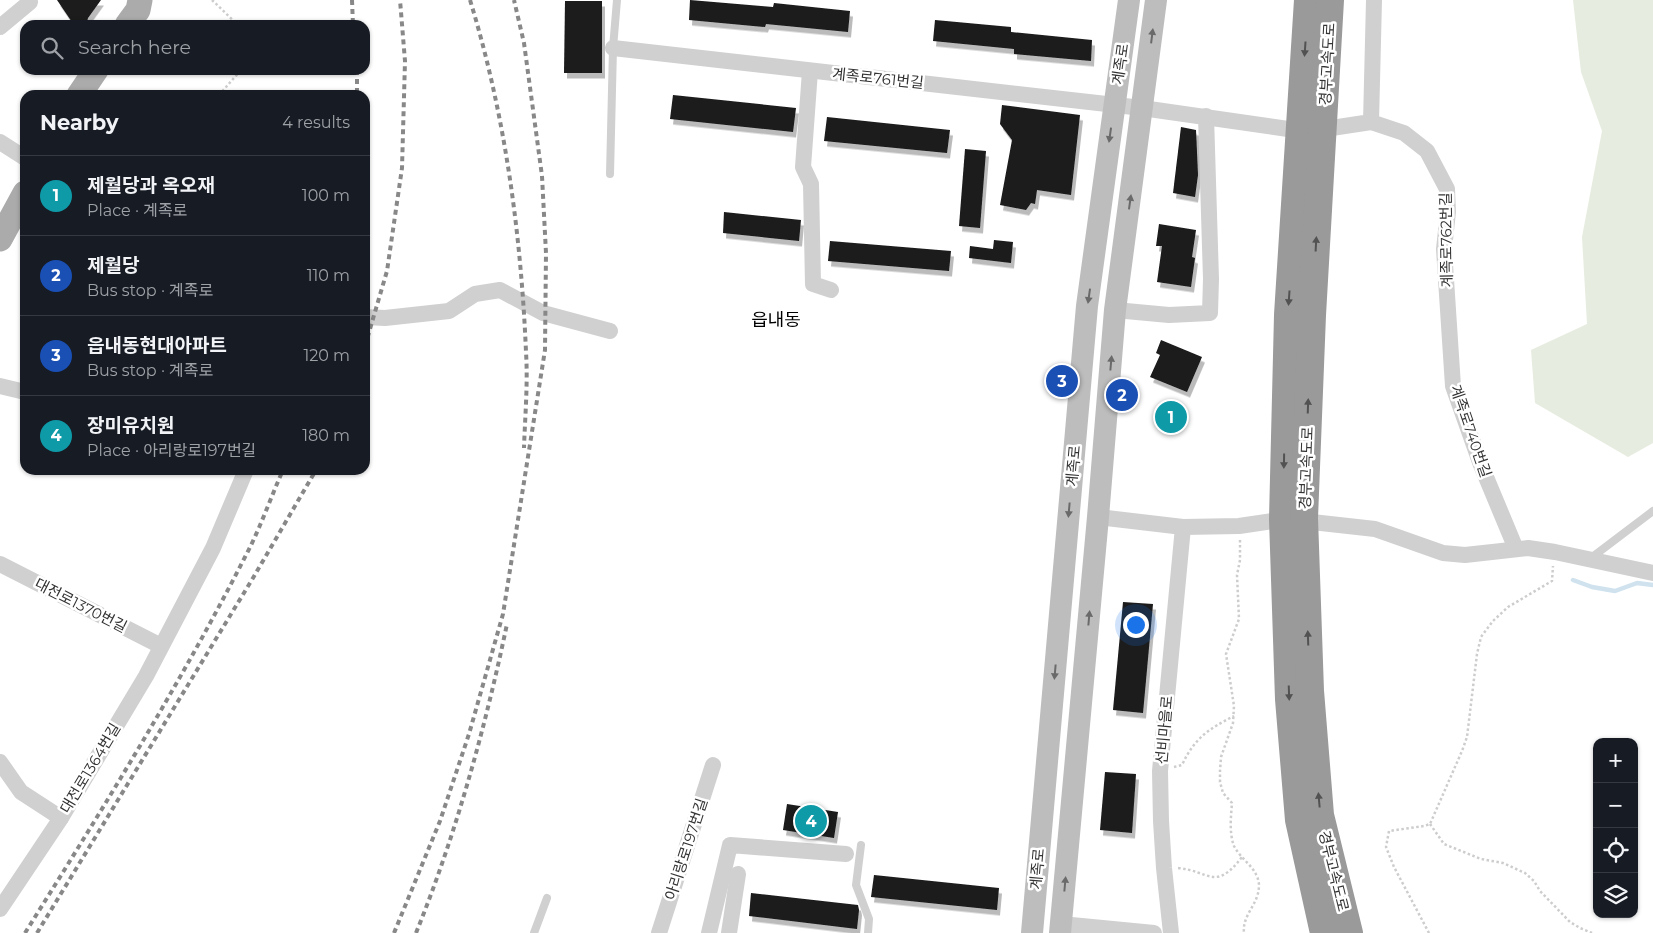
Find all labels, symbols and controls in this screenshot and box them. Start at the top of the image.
search box [20,20,370,75]
street label: 경부고속도로 [1315,22,1339,106]
one-way arrow [1148,28,1156,44]
icon: search [38,34,66,62]
text: Search here [78,36,191,59]
one-way arrow [1300,41,1308,57]
street label: 계족로 [1108,42,1132,86]
street label: 계족로761번길 [831,64,925,92]
text: Nearby [40,110,119,135]
text: 4 results [282,113,350,132]
one-way arrow [1106,127,1114,143]
text: 제월당과 옥오재 [87,174,215,197]
text: 1 [53,186,59,205]
text: 100 m [302,186,350,205]
street label: 계족로762번길 [1436,192,1456,288]
one-way arrow [1126,193,1134,209]
text: Place · 계족로 [87,201,187,220]
one-way arrow [1312,235,1320,251]
text: 제월당 [87,254,139,277]
text: 2 [51,266,61,285]
text: 110 m [307,266,350,285]
text: Bus stop · 계족로 [87,281,213,300]
one-way arrow [1084,288,1092,304]
one-way arrow [1285,290,1293,306]
district label: 읍내동 [751,309,801,331]
text: 읍내동현대아파트 [87,334,227,357]
text: 3 [51,346,61,365]
text: 120 m [303,346,350,365]
one-way arrow [1107,355,1115,371]
text: Bus stop · 계족로 [87,361,213,380]
pin: 3 [1046,362,1078,400]
pin: 2 [1106,376,1138,414]
street label: 계족로740번길 [1446,382,1496,480]
pin: 1 [1155,398,1187,436]
one-way arrow [1304,398,1312,414]
text: 장미유치원 [87,414,174,437]
text: 4 [50,426,62,445]
text: 180 m [302,426,350,445]
street label: 경부고속도로 [1295,426,1317,510]
text: Place · 아리랑로197번길 [87,441,256,460]
street label: 계족로 [1062,445,1084,487]
one-way arrow [1280,453,1288,469]
one-way arrow [1065,502,1073,518]
street label: 대전로1370번길 [32,574,130,636]
one-way arrow [1085,610,1093,626]
your location [1123,612,1149,638]
one-way arrow [1304,630,1312,646]
one-way arrow [1051,664,1059,680]
one-way arrow [1285,685,1293,701]
street label: 선비마을로 [1152,695,1176,765]
street label: 대전로1364번길 [56,719,124,817]
map controls [1593,738,1638,918]
button: + [1593,738,1638,783]
button: − [1593,783,1638,828]
one-way arrow [1315,792,1323,808]
street label: 아리랑로197번길 [661,796,711,902]
pin: 4 [795,802,827,840]
button: locate [1593,828,1638,873]
street label: 경부고속도로 [1315,829,1353,913]
street label: 계족로 [1026,848,1048,890]
button: layers [1593,873,1638,918]
one-way arrow [1061,876,1069,892]

